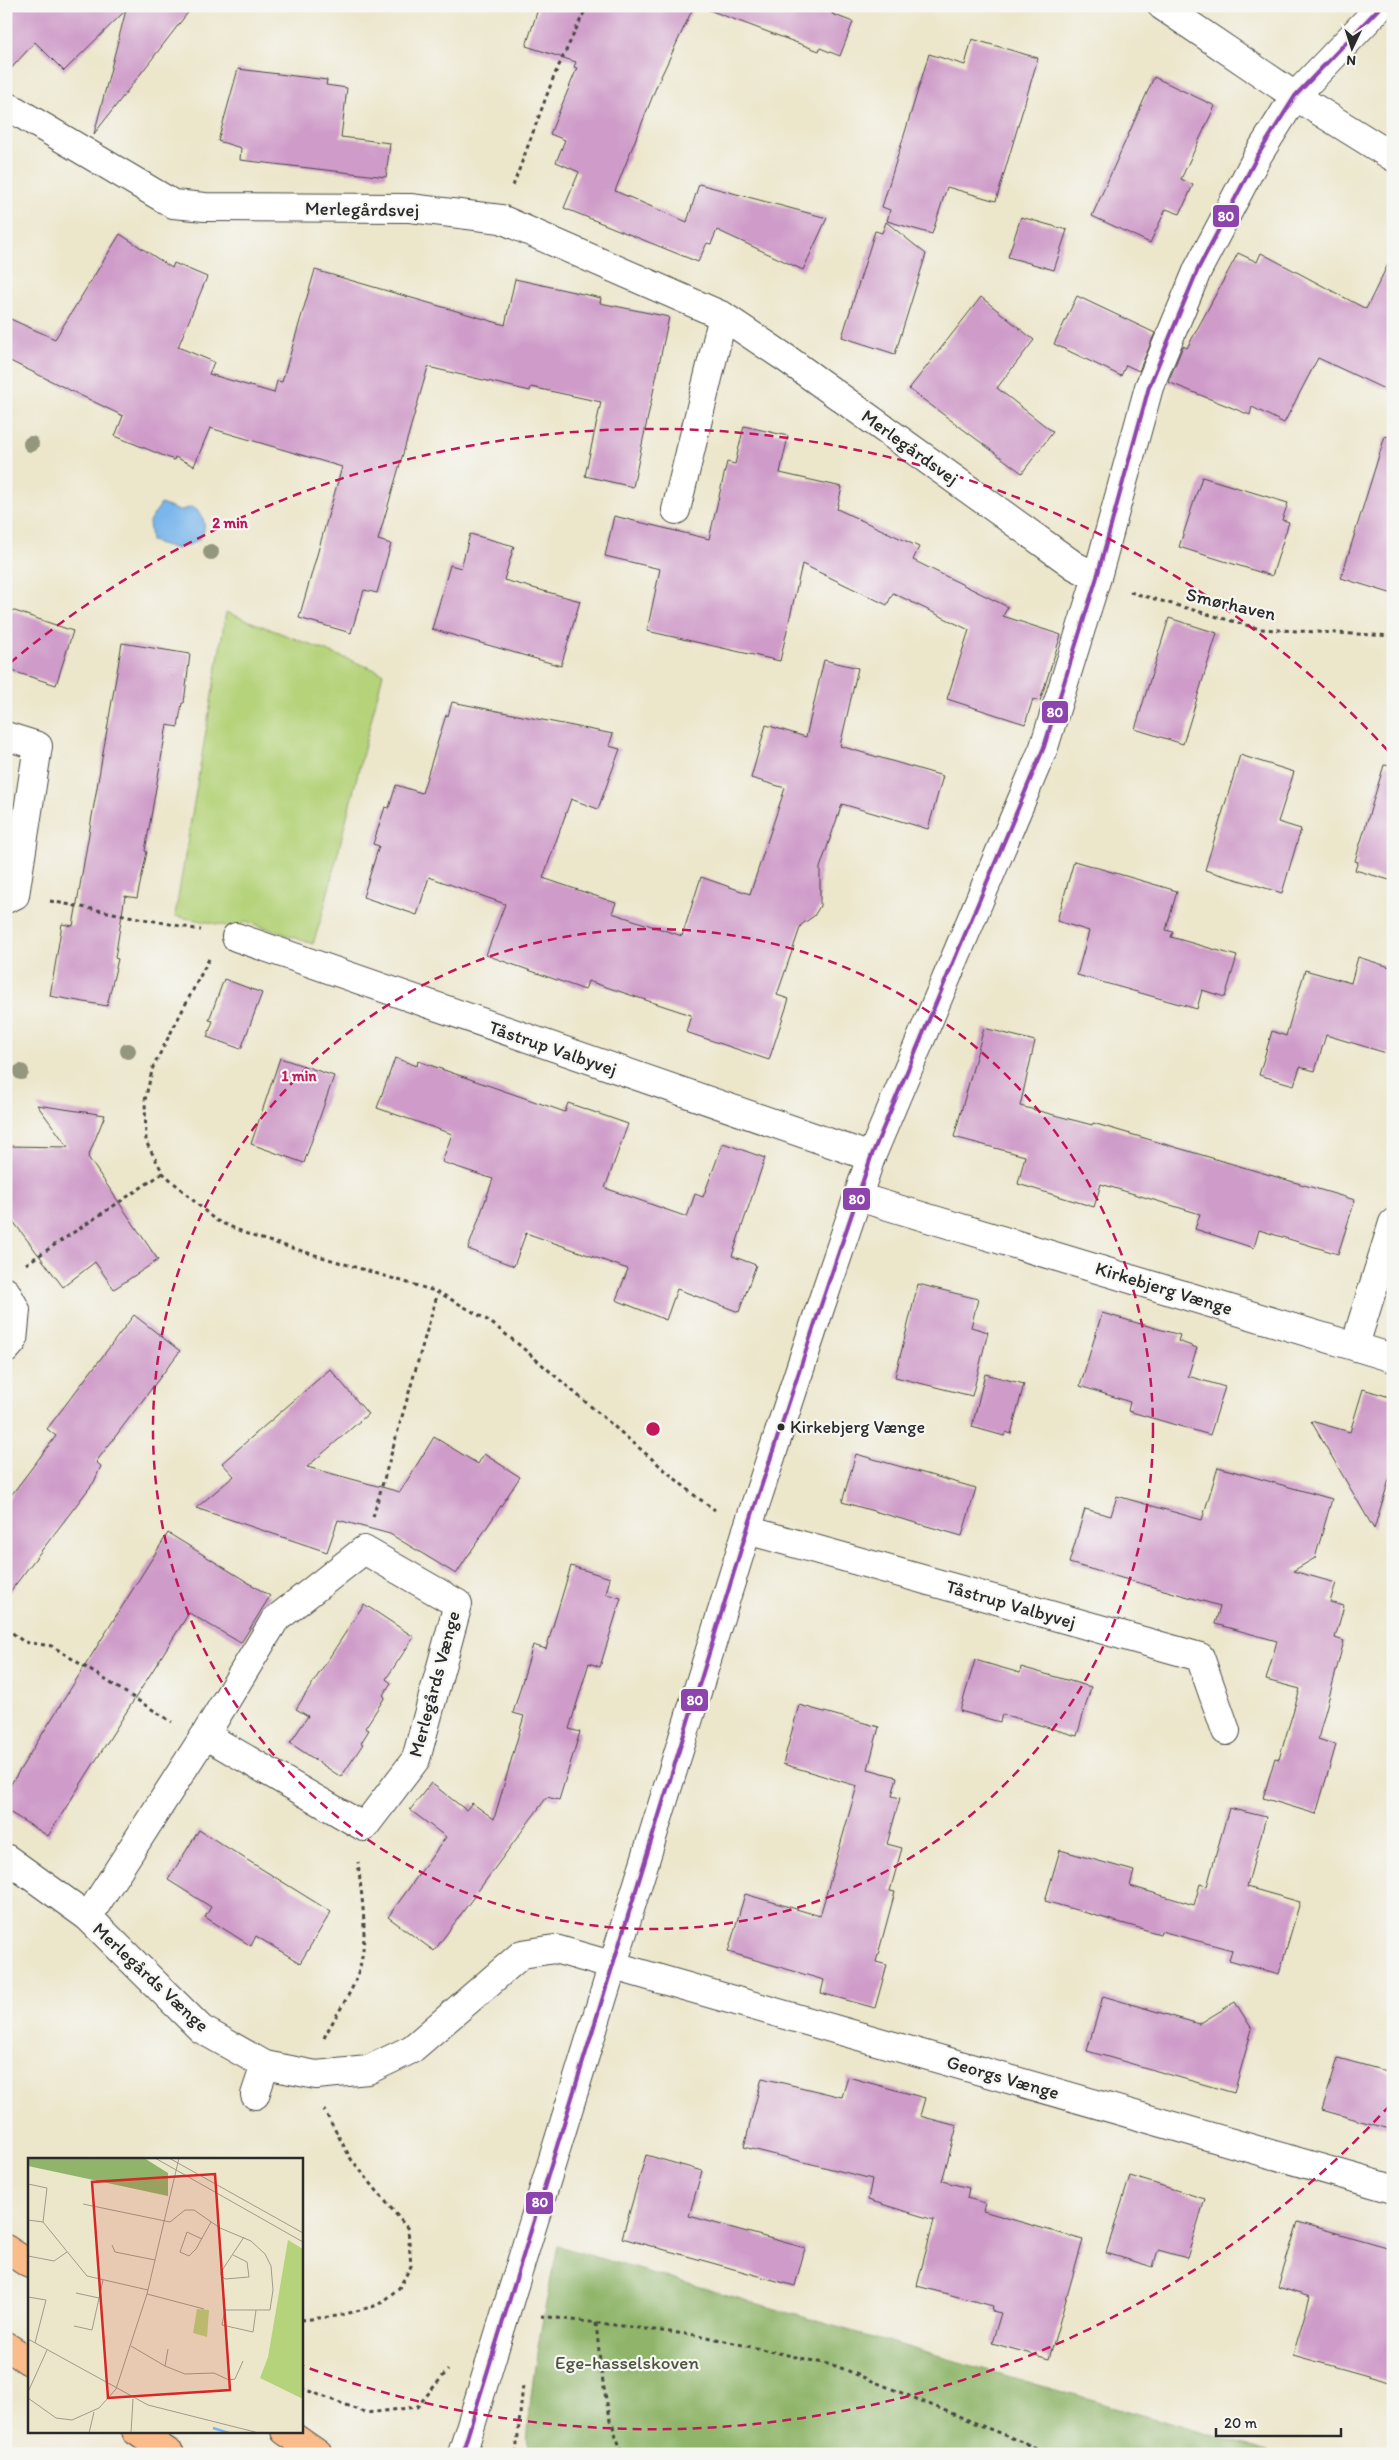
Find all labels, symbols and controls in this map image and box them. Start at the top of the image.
north arrow [1326,22,1376,72]
text: N [1346,52,1356,69]
street label: Merlegårdsvej [305,197,419,221]
line badge: 80 [1212,204,1240,228]
text: 80 [1218,208,1235,225]
street label: Merlegårdsvej [857,404,963,490]
text: 2 min [212,514,249,532]
street label: Smørhaven [1184,583,1278,625]
line badge: 80 [1041,700,1069,724]
text: 80 [1047,704,1064,721]
street label: Tåstrup Valbyvej [486,1015,620,1081]
text: 1 min [282,1067,317,1085]
line badge: 80 [842,1187,871,1211]
text: 80 [849,1191,866,1208]
street label: Kirkebjerg Vænge [1093,1256,1235,1320]
place label: Kirkebjerg Vænge [790,1416,925,1438]
centre of rings [644,1420,662,1438]
marker: Kirkebjerg Vænge [776,1422,786,1432]
street label: Tåstrup Valbyvej [943,1574,1079,1634]
street label: Merlegårds Vænge [403,1608,465,1760]
line badge: 80 [680,1688,709,1712]
text: 80 [687,1692,704,1709]
street label: Merlegårds Vænge [88,1917,214,2037]
street label: Georgs Vænge [944,2050,1062,2104]
inset map [28,2158,302,2432]
line badge: 80 [525,2191,554,2215]
text: 80 [532,2194,549,2211]
park label: Ege-hasselskoven [555,2351,699,2374]
scale bar [1216,2405,1342,2437]
text: 20 m [1224,2414,1258,2432]

